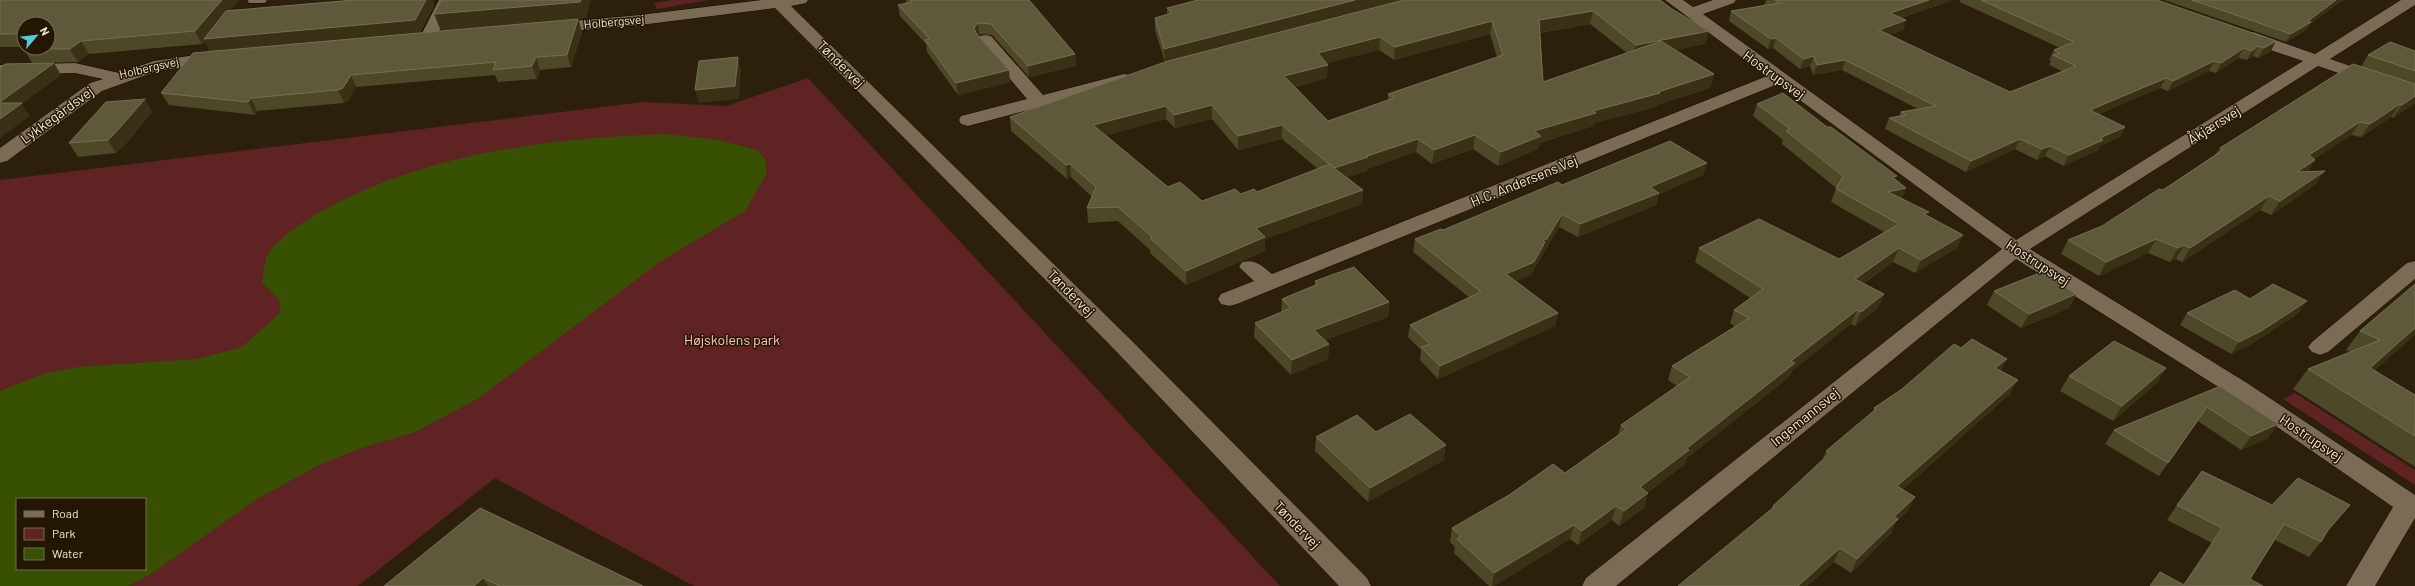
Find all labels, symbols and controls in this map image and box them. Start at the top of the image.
street label: Holbergsvej [583,11,645,31]
north arrow [16,16,56,56]
text: N [38,25,53,37]
street label: Tøndervej [814,37,868,91]
street label: Hostrupsvej [1740,46,1809,103]
street label: Holbergsvej [118,53,180,81]
street label: Lykkegårdsvej [17,82,97,147]
street label: Åkjærsvej [2184,102,2243,147]
street label: H.C. Andersens Vej [1468,151,1580,210]
street label: Hostrupsvej [2003,236,2073,289]
street label: Tøndervej [1044,266,1098,320]
park label: Højskolens park [684,331,780,348]
street label: Ingemannsvej [1767,384,1843,450]
street label: Hostrupsvej [2276,410,2346,465]
street label: Tøndervej [1270,497,1324,552]
legend [16,498,146,570]
text: Road [52,506,79,520]
text: Park [52,526,76,540]
text: Water [52,546,84,560]

